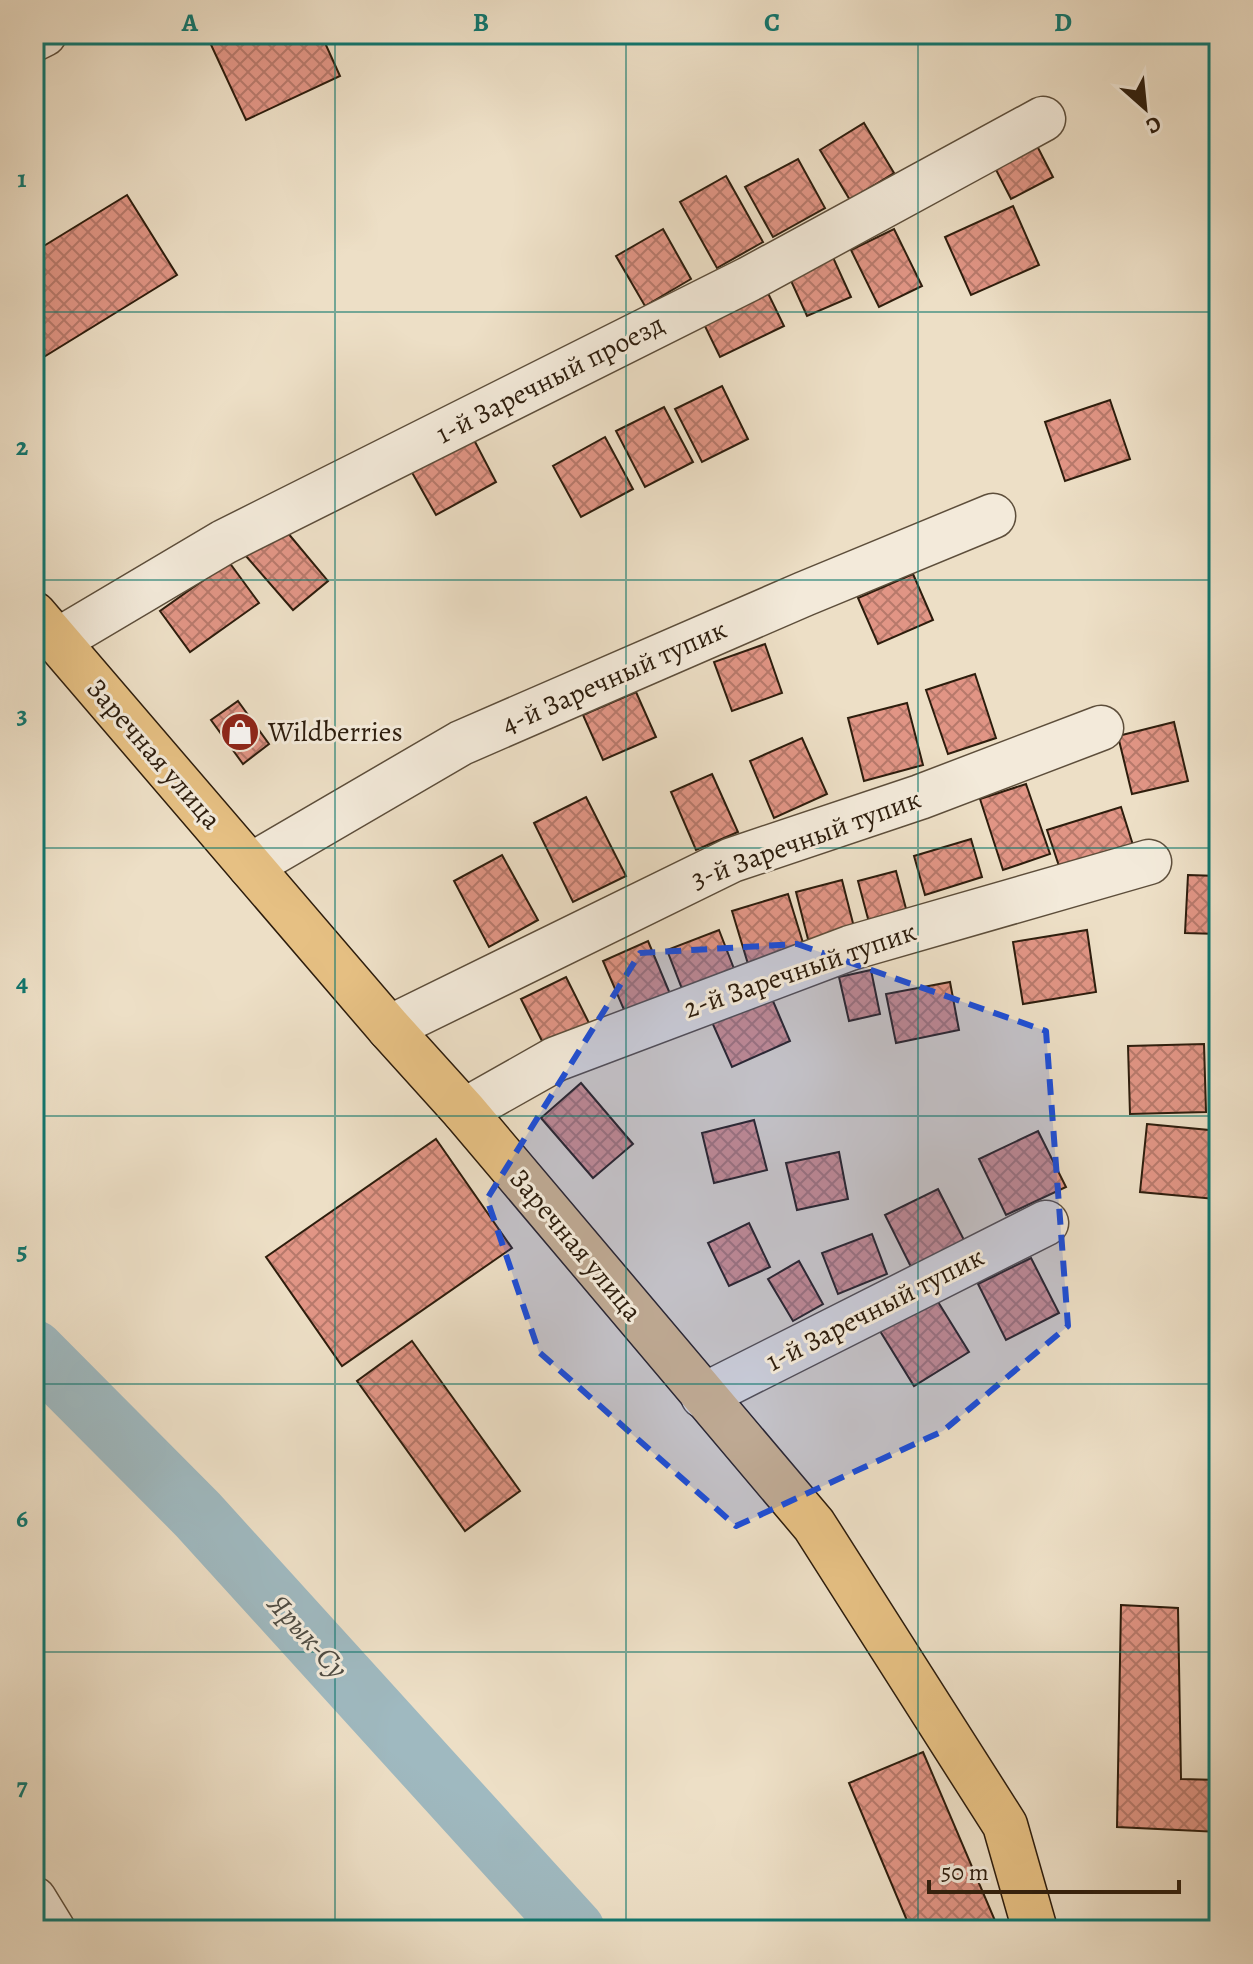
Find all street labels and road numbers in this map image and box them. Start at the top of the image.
street label: 1-й Заречный проезд [430,305,670,453]
street label: 4-й Заречный тупик [495,610,733,744]
street label: Заречная улица [78,670,230,838]
street label: 3-й Заречный тупик [686,780,926,898]
street label: 2-й Заречный тупик [679,912,921,1028]
street label: Заречная улица [501,1161,651,1329]
street label: 1-й Заречный тупик [760,1238,990,1380]

